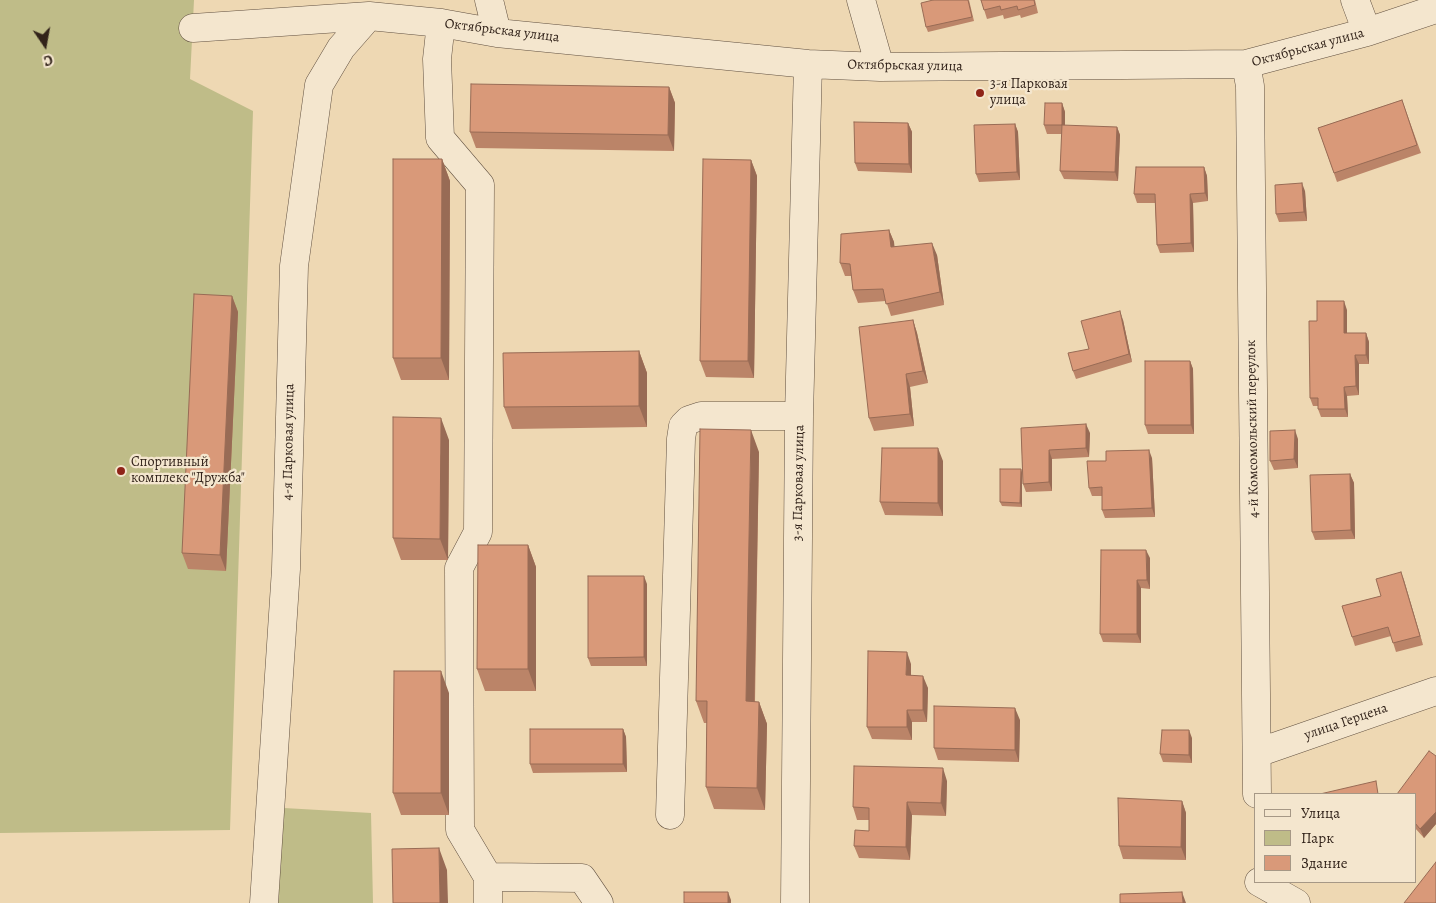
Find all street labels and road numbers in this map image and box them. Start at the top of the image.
street label: Октябрьская улица [444,16,560,46]
street label: Октябрьская улица [1250,25,1366,71]
street label: Октябрьская улица [847,57,963,75]
street label: 4-й Комсомольский переулок [1243,340,1263,518]
street label: 4-я Парковая улица [280,383,298,501]
street label: 3-я Парковая улица [790,425,808,541]
street label: улица Герцена [1302,700,1390,744]

